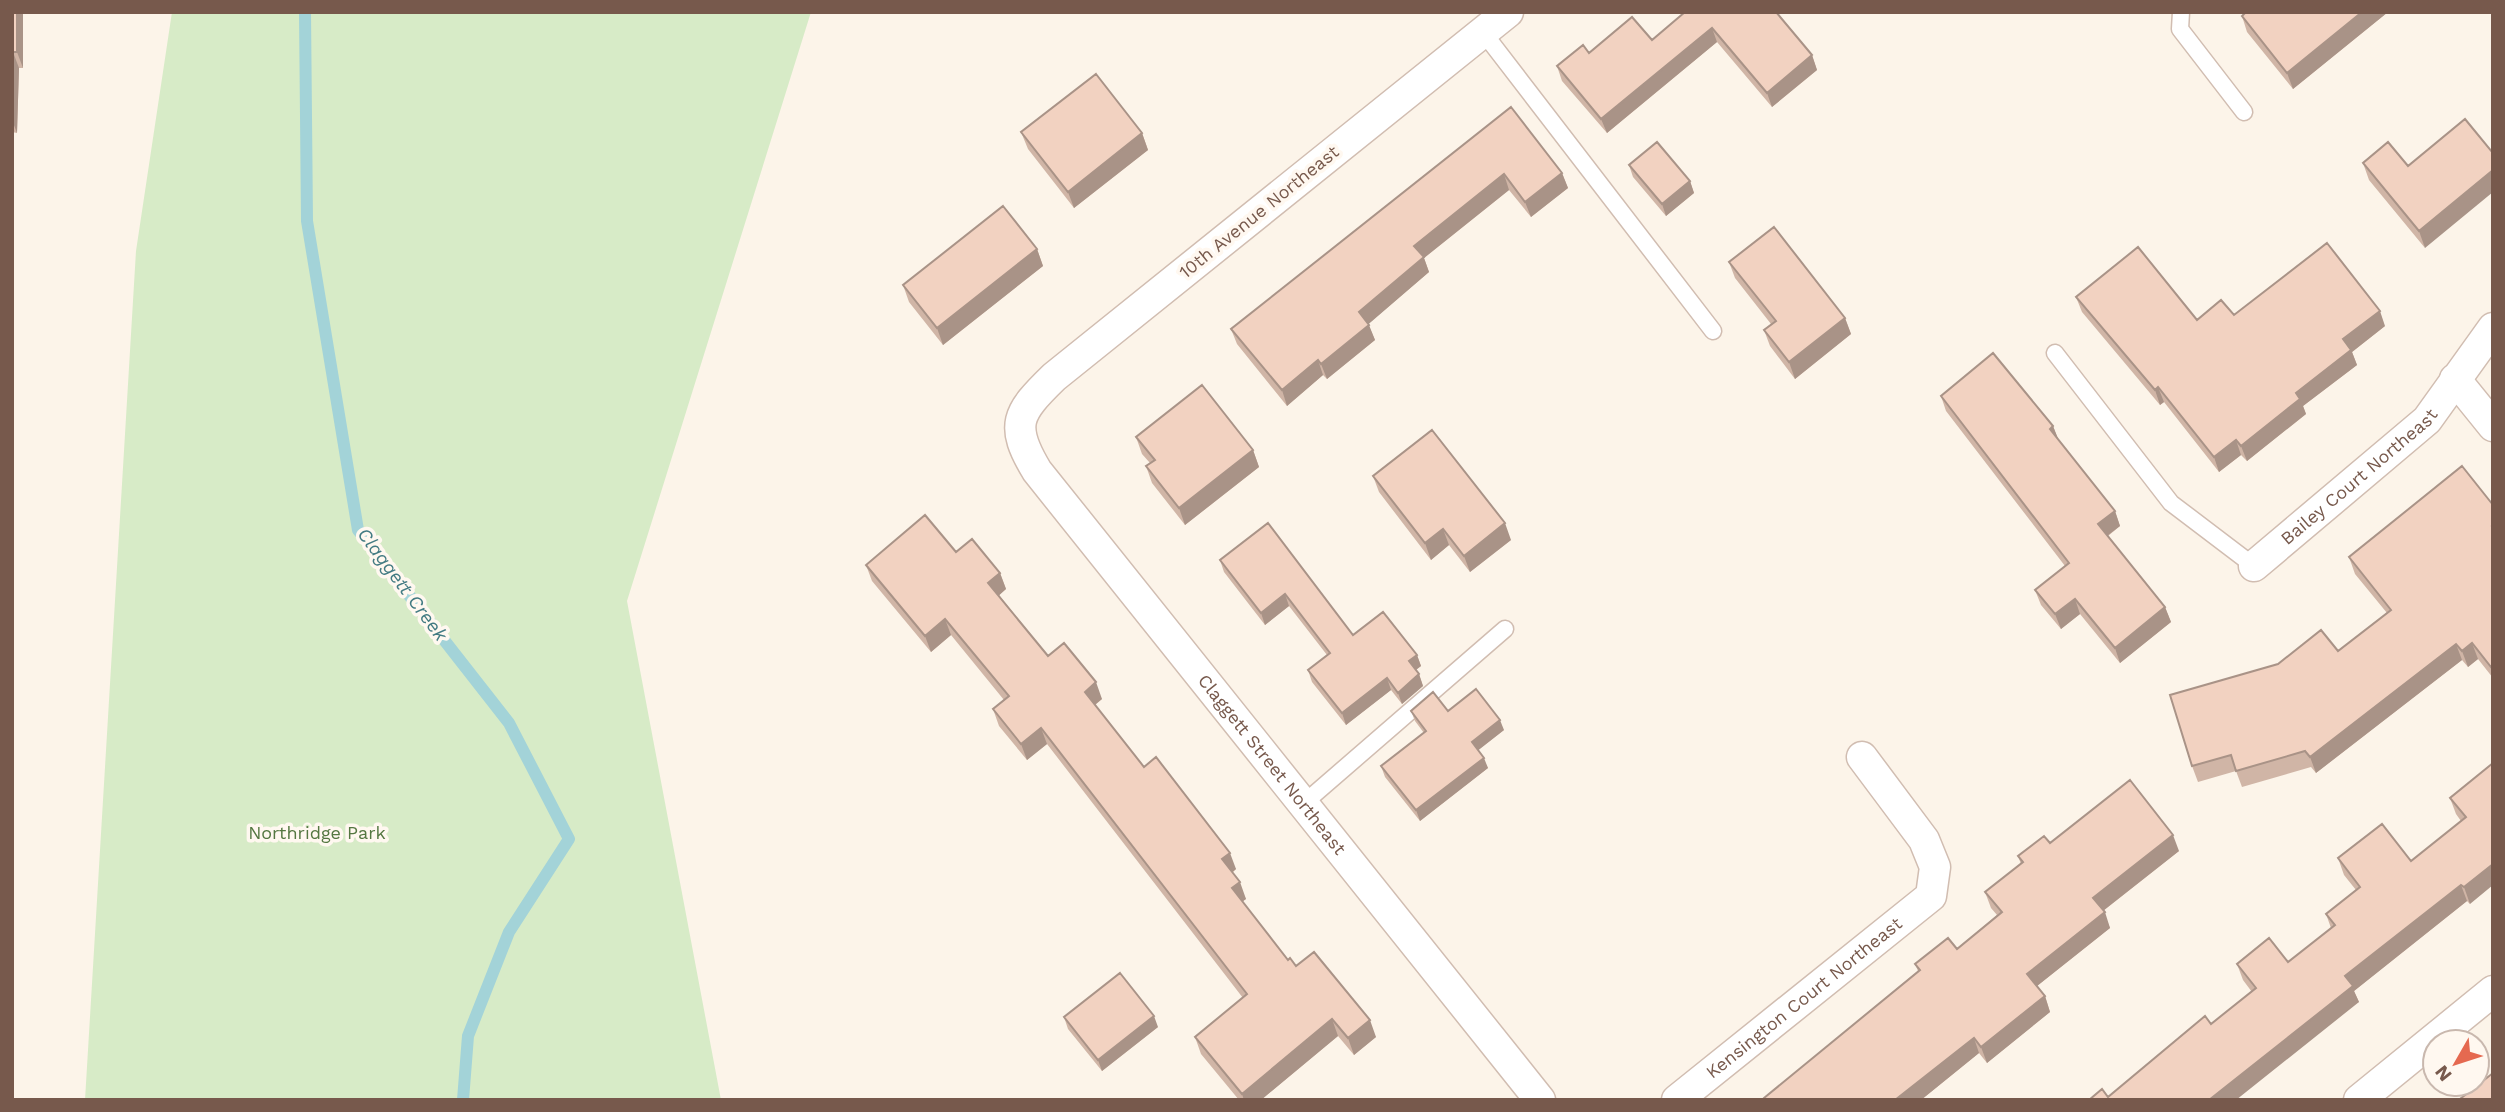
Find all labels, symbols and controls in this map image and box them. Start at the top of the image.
street label: 10th Avenue Northeast [1175,141,1343,282]
street label: Bailey Court Northeast [2276,404,2442,549]
water label: Claggett Creek [353,523,453,646]
street label: Claggett Street Northeast [1194,670,1351,859]
park label: Northridge Park [248,822,386,843]
street label: Kensington Court Northeast [1702,912,1906,1082]
north arrow [2421,1028,2491,1098]
text: N [2430,1061,2457,1086]

